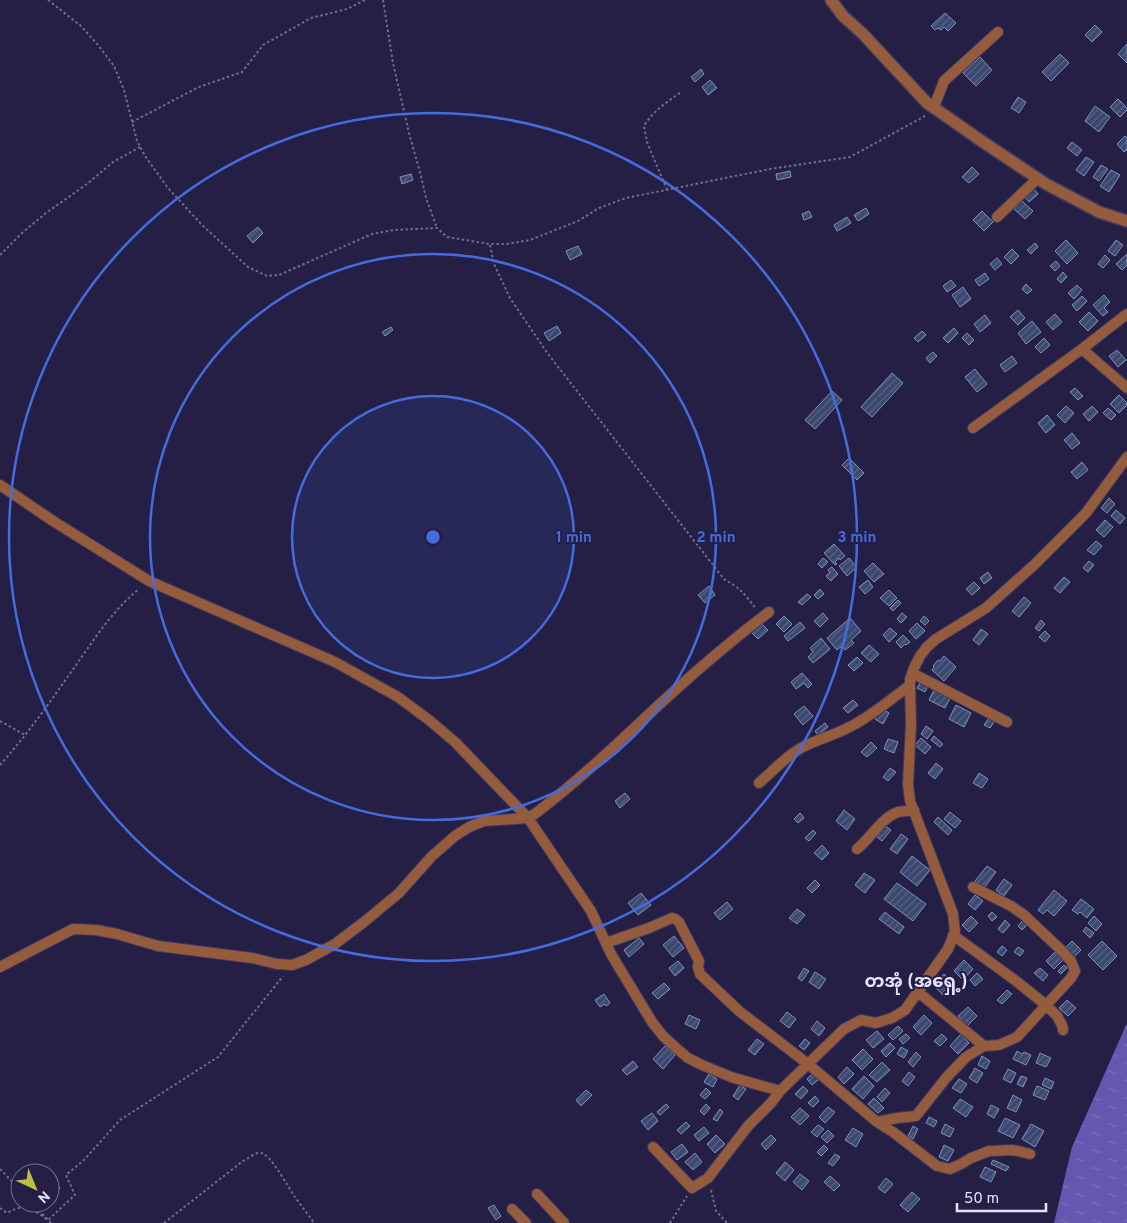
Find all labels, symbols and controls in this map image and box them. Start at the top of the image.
centre of rings [424,528,442,546]
text: 1 min [556,529,592,548]
text: 2 min [696,529,736,548]
text: 3 min [837,529,877,548]
district label: တအုံ (အရှေ့) [865,971,967,995]
north arrow [10,1163,60,1213]
scale bar [957,1180,1046,1212]
text: N [33,1187,53,1206]
text: 50 m [964,1190,999,1209]

